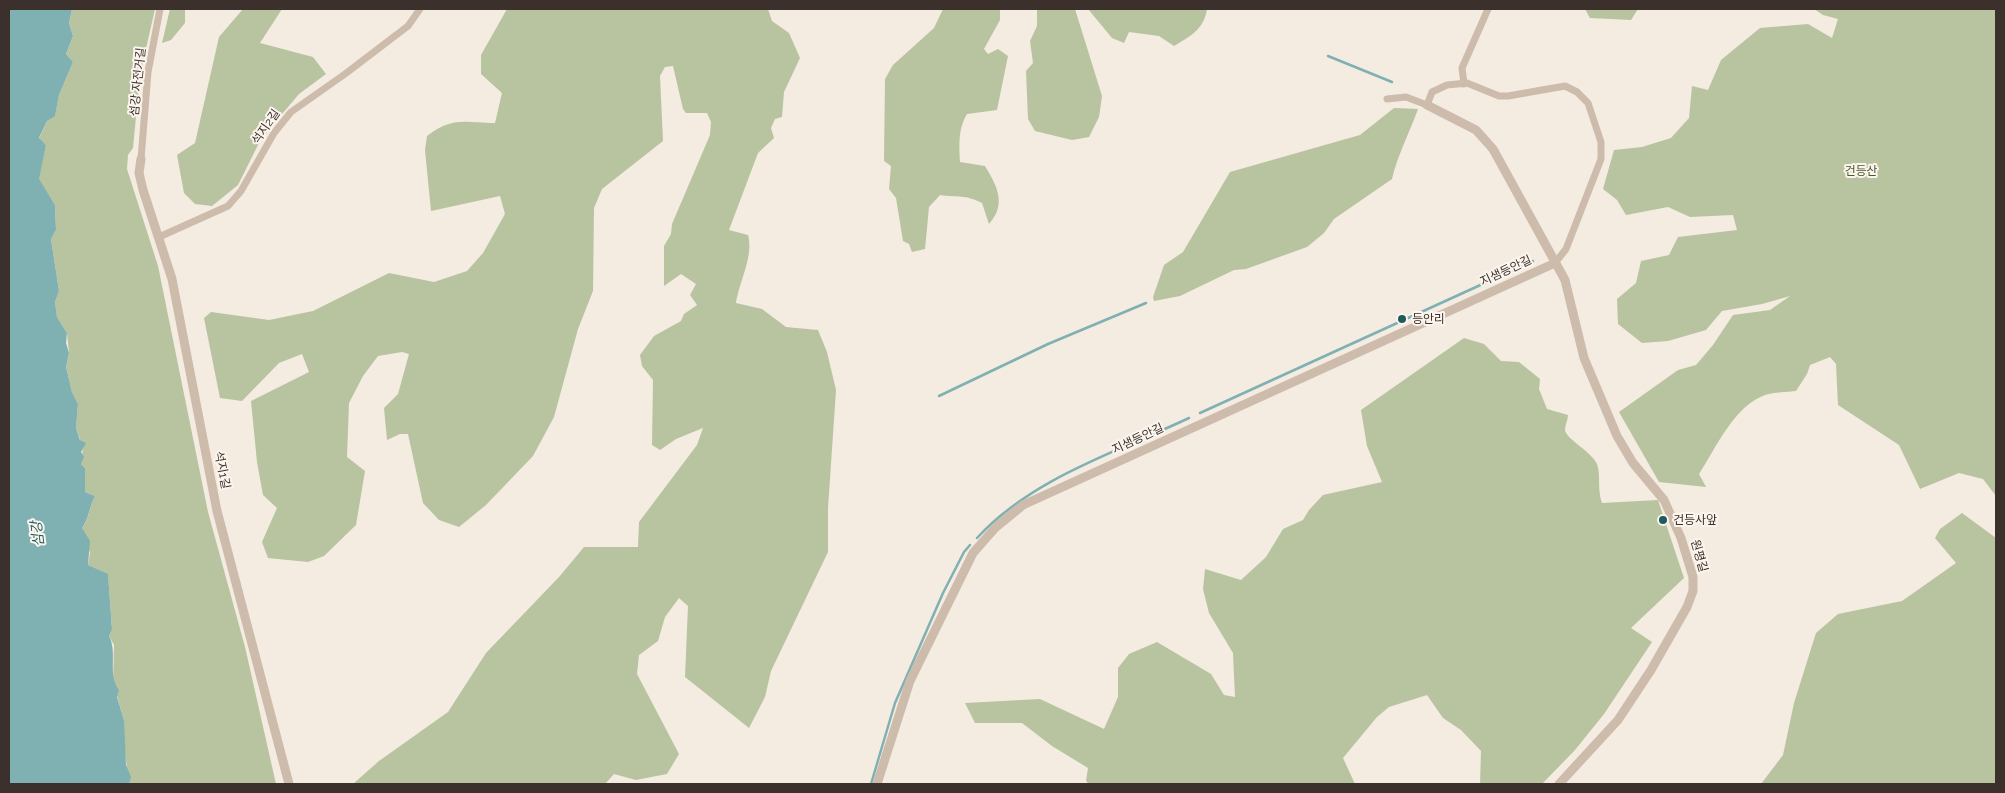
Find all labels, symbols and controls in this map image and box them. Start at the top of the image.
street label: 섬강 자전거길 [127,47,149,117]
street label: 석지2길 [249,107,283,147]
park label: 건등산 [1844,164,1878,178]
street label: 지샘등안길 [1478,253,1534,289]
place label: 등안리 [1412,312,1445,326]
marker: 등안리 [1396,313,1408,325]
street label: 지샘등안길 [1110,421,1166,457]
street label: 석지1길 [211,450,233,490]
place label: 건등사앞 [1673,513,1717,527]
marker: 건등사앞 [1657,514,1669,526]
water label: 섬강 [28,520,48,548]
street label: 원평길 [1688,538,1710,574]

